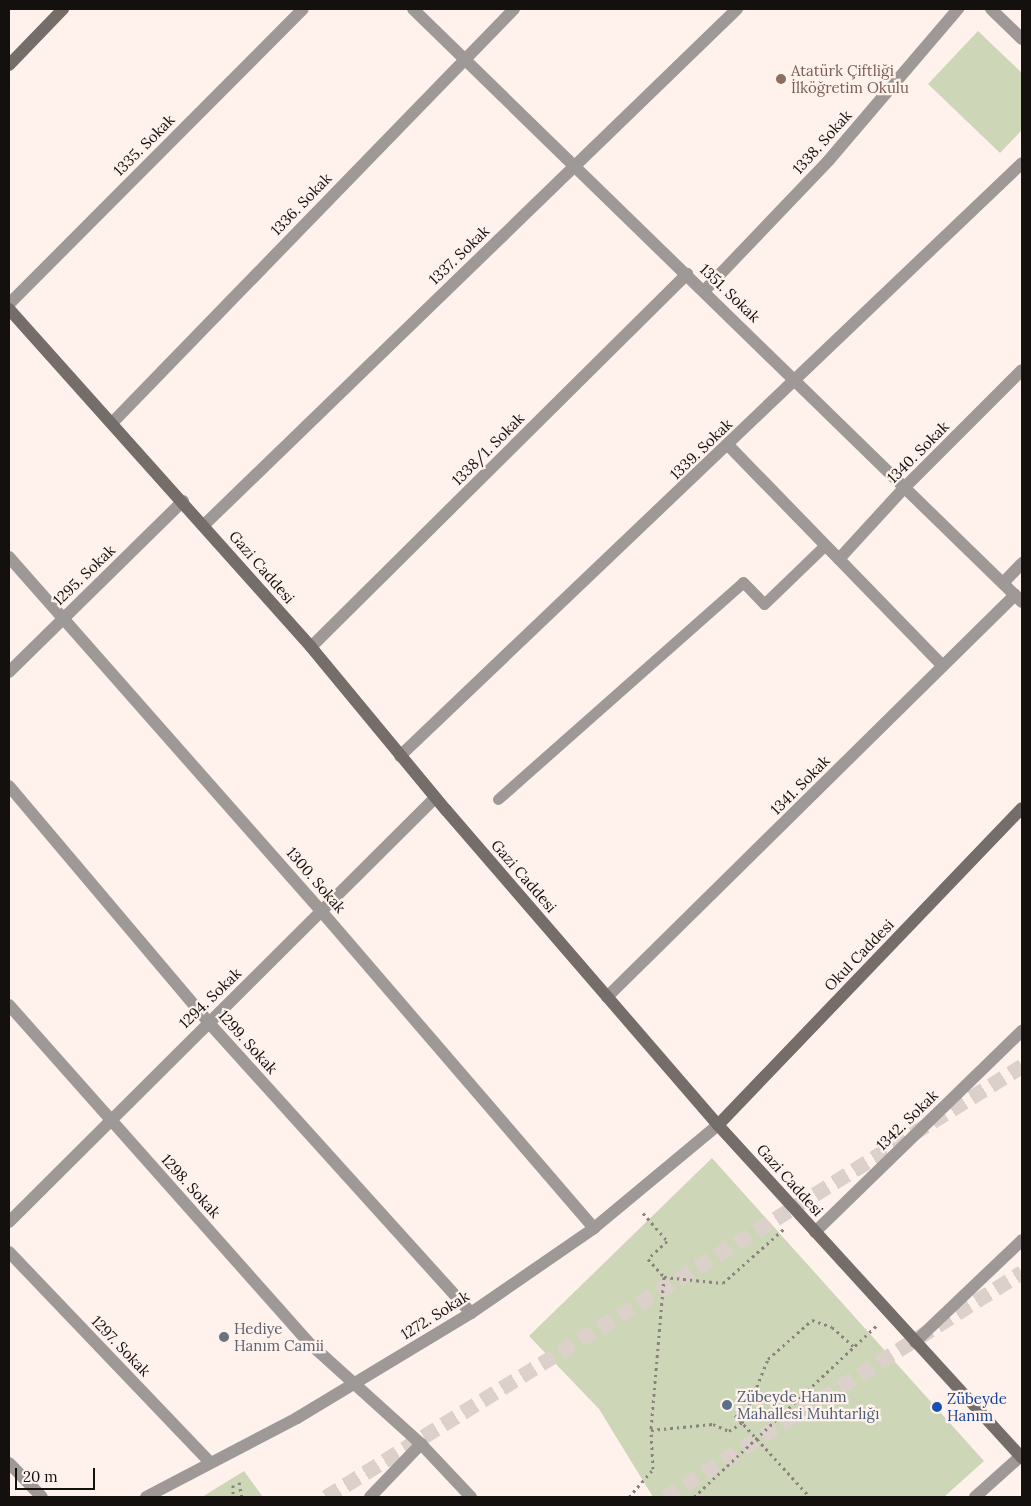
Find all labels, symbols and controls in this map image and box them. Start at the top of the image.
place label: Atatürk Çiftliği İlköğretim Okulu [791,61,909,96]
marker: Atatürk Çiftliği İlköğretim Okulu [775,73,787,85]
street label: 1338. Sokak [789,106,855,178]
street label: 1335. Sokak [110,111,178,179]
street label: 1336. Sokak [267,169,335,239]
street label: 1337. Sokak [425,222,493,288]
street label: 1351. Sokak [696,260,764,326]
street label: 1338/1. Sokak [448,409,528,489]
street label: 1339. Sokak [666,415,736,483]
street label: 1340. Sokak [883,417,953,487]
street label: Gazi Caddesi [226,527,298,607]
street label: 1295. Sokak [49,541,119,609]
street label: 1341. Sokak [767,752,833,818]
street label: Gazi Caddesi [488,836,560,916]
street label: 1300. Sokak [283,844,349,916]
street label: Okul Caddesi [820,916,898,994]
street label: 1294. Sokak [175,964,245,1032]
street label: 1299. Sokak [215,1006,281,1078]
street label: 1342. Sokak [872,1086,942,1154]
street label: Gazi Caddesi [753,1140,827,1220]
street label: 1298. Sokak [158,1150,224,1222]
street label: 1272. Sokak [397,1287,473,1343]
street label: 1297. Sokak [88,1312,154,1380]
place label: Hediye Hanım Camii [234,1319,324,1354]
marker: Hediye Hanım Camii [218,1331,230,1343]
place label: Zübeyde Hanım Mahallesi Muhtarlığı [737,1387,879,1422]
place label: Zübeyde Hanım [947,1389,1007,1424]
marker: Zübeyde Hanım Mahallesi Muhtarlığı [721,1399,733,1411]
marker: Zübeyde Hanım [931,1401,943,1413]
scale bar [18,1458,98,1490]
text: 20 m [23,1467,58,1486]

